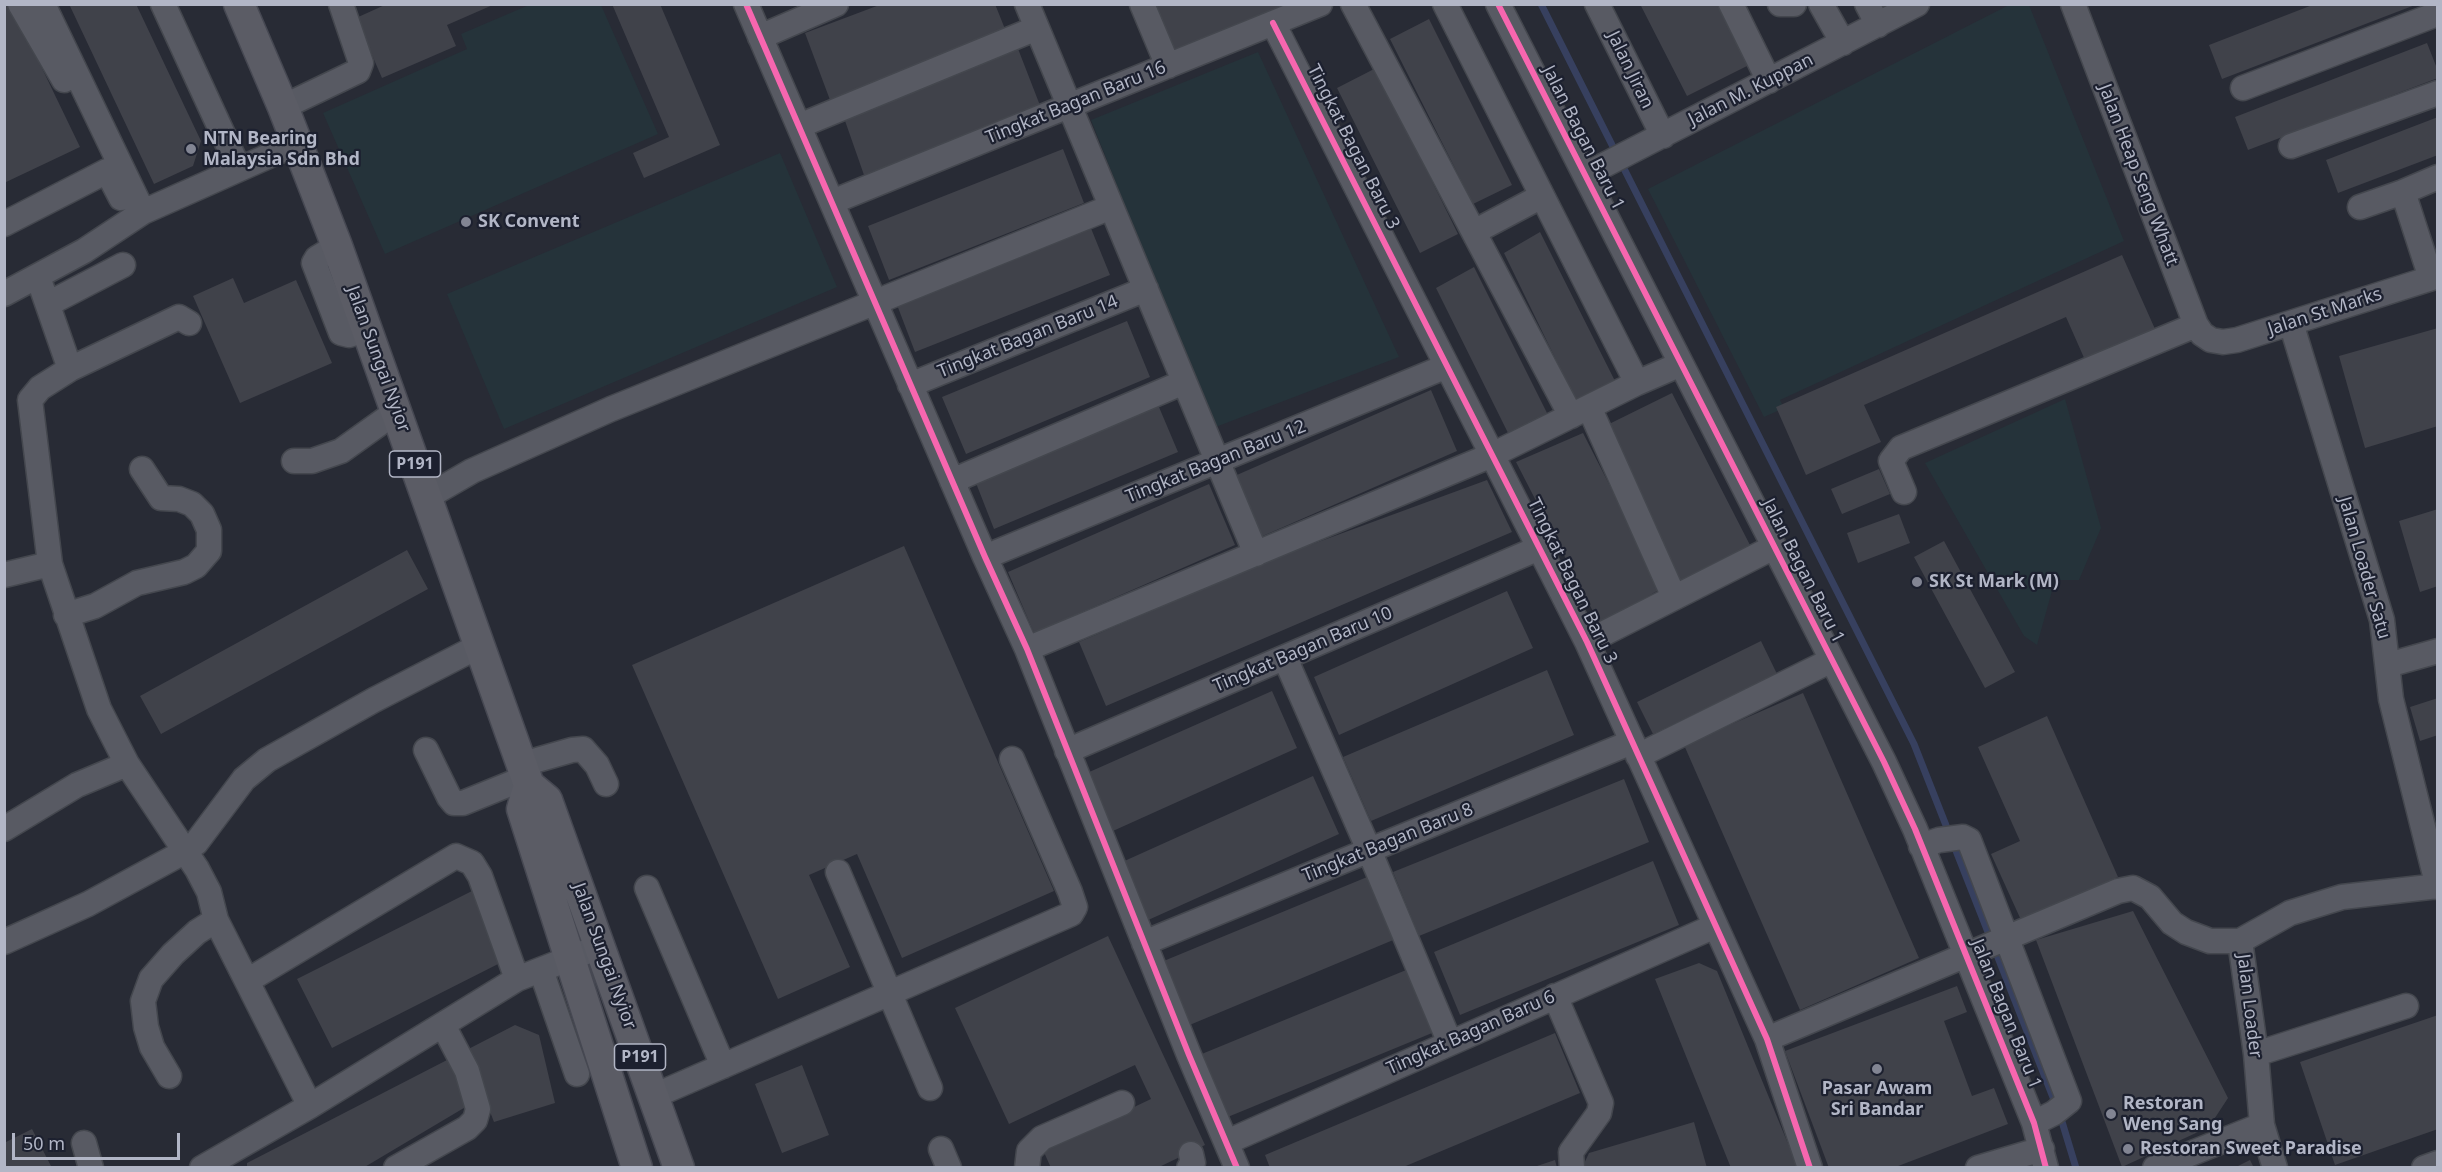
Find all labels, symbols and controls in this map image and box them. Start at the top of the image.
street label: Jalan Jiran [1602,28,1658,112]
street label: Jalan M. Kuppan [1685,49,1817,131]
street label: Tingkat Bagan Baru 16 [983,57,1169,149]
street label: Tingkat Bagan Baru 3 [1302,61,1404,233]
street label: Jalan Bagan Baru 1 [1537,62,1629,214]
street label: Jalan Heap Seng Whatt [2093,81,2183,269]
place label: NTN Bearing Malaysia Sdn Bhd [203,128,360,170]
marker: NTN Bearing Malaysia Sdn Bhd [184,142,198,156]
place label: SK Convent [478,211,580,233]
marker: SK Convent [459,215,473,229]
street label: Jalan Sungai Nyior [342,283,414,435]
street label: Jalan St Marks [2265,283,2385,341]
street label: Tingkat Bagan Baru 14 [935,291,1121,383]
street label: Tingkat Bagan Baru 12 [1123,416,1309,508]
road number: P191 [390,451,440,477]
street label: Jalan Loader Satu [2333,494,2395,642]
street label: Tingkat Bagan Baru 3 [1522,495,1622,667]
street label: Jalan Bagan Baru 1 [1757,495,1849,647]
place label: SK St Mark (M) [1929,571,2059,593]
marker: SK St Mark (M) [1910,575,1924,589]
street label: Tingkat Bagan Baru 10 [1210,603,1396,697]
street label: Tingkat Bagan Baru 8 [1300,799,1476,887]
street label: Jalan Sungai Nyior [568,880,640,1032]
street label: Jalan Bagan Baru 1 [1966,936,2046,1092]
street label: Jalan Loader [2232,953,2266,1059]
street label: Tingkat Bagan Baru 6 [1384,986,1558,1080]
road number: P191 [614,1044,666,1070]
marker: Pasar Awam Sri Bandar [1870,1062,1884,1076]
place label: Pasar Awam Sri Bandar [1822,1078,1932,1120]
place label: Restoran Weng Sang [2123,1093,2222,1136]
marker: Restoran Weng Sang [2104,1107,2118,1121]
scale bar [15,1121,183,1159]
text: 50 m [23,1131,65,1155]
place label: Restoran Sweet Paradise [2140,1138,2362,1160]
marker: Restoran Sweet Paradise [2121,1142,2135,1156]

